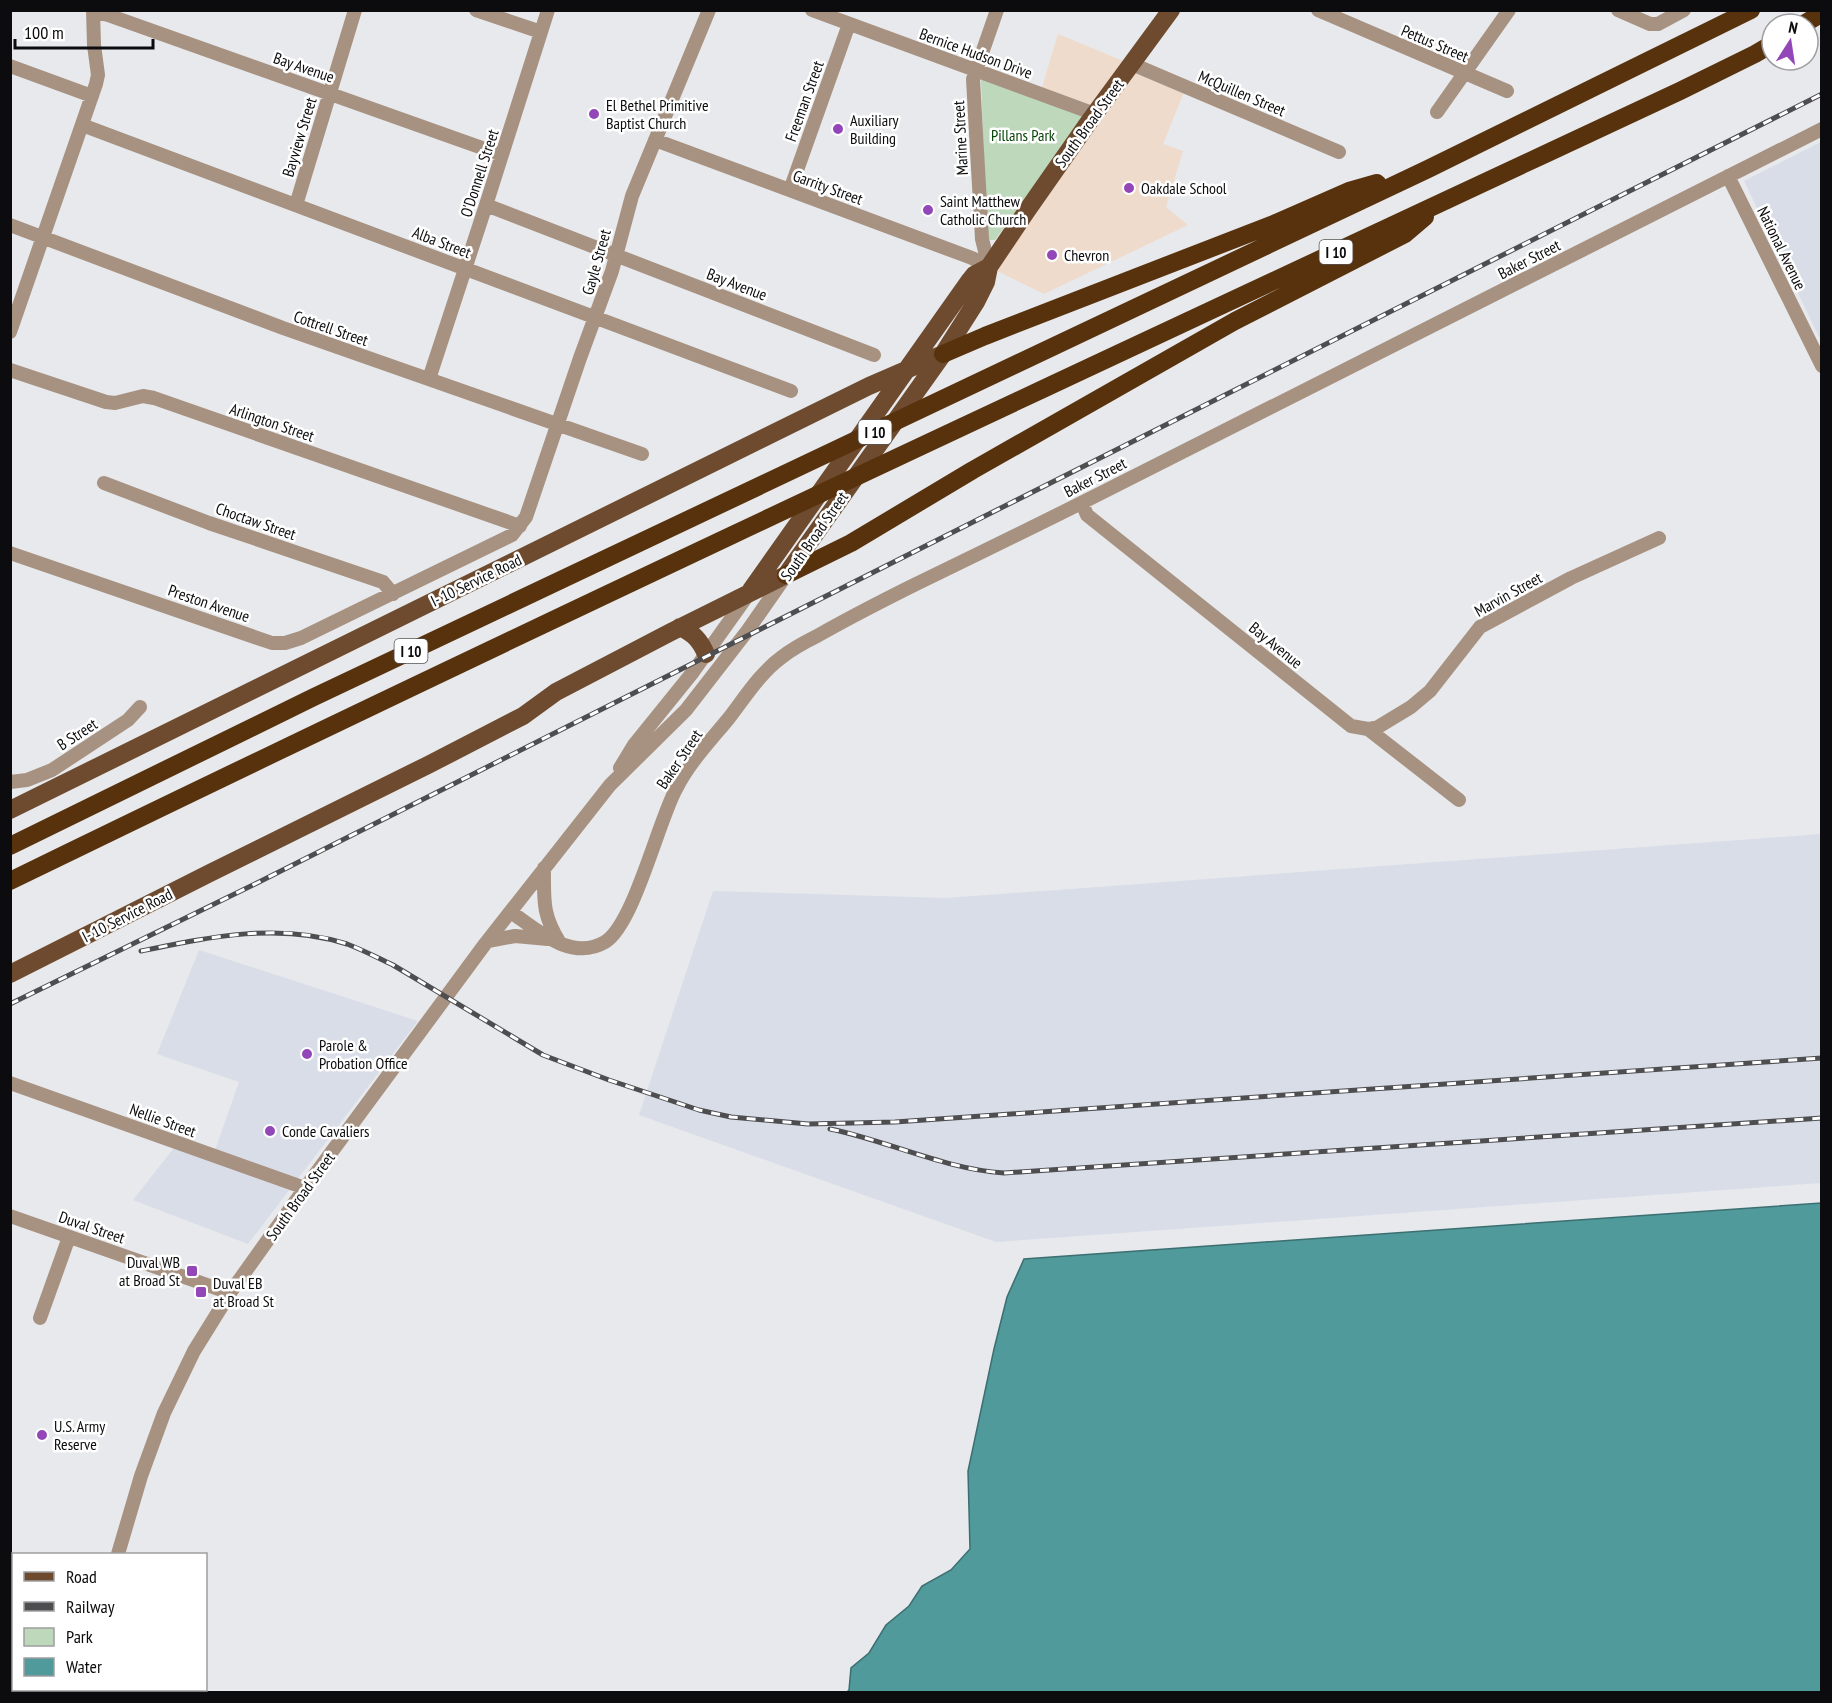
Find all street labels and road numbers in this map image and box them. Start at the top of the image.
street label: Pettus Street [1398,20,1472,66]
street label: Bernice Hudson Drive [917,23,1035,83]
street label: Bay Avenue [271,47,337,87]
street label: Freeman Street [780,57,828,144]
street label: McQuillen Street [1195,66,1289,121]
street label: South Broad Street [1050,74,1128,171]
street label: Bayview Street [277,94,321,179]
street label: Marine Street [948,100,972,176]
street label: O'Donnell Street [455,126,503,219]
street label: Garrity Street [790,165,866,209]
street label: National Avenue [1753,203,1811,293]
street label: Alba Street [410,222,475,263]
street label: Gayle Street [577,226,615,297]
street label: Baker Street [1494,235,1564,283]
road number: I 10 [1320,240,1352,264]
street label: Bay Avenue [704,263,770,305]
street label: Cottrell Street [291,306,371,350]
street label: Arlington Street [227,398,317,446]
road number: I 10 [858,420,892,444]
street label: Baker Street [1060,453,1130,501]
street label: South Broad Street [776,487,852,584]
street label: Choctaw Street [213,498,299,544]
street label: I- 10 Service Road [427,549,525,611]
street label: Marvin Street [1471,567,1546,621]
street label: Preston Avenue [166,580,252,626]
street label: Bay Avenue [1245,617,1307,673]
road number: I 10 [394,639,428,663]
street label: B Street [53,713,101,754]
street label: Baker Street [652,725,706,793]
street label: I- 10 Service Road [78,884,176,946]
street label: Nellie Street [127,1099,200,1141]
street label: South Broad Street [261,1147,339,1244]
street label: Duval Street [57,1206,128,1248]

